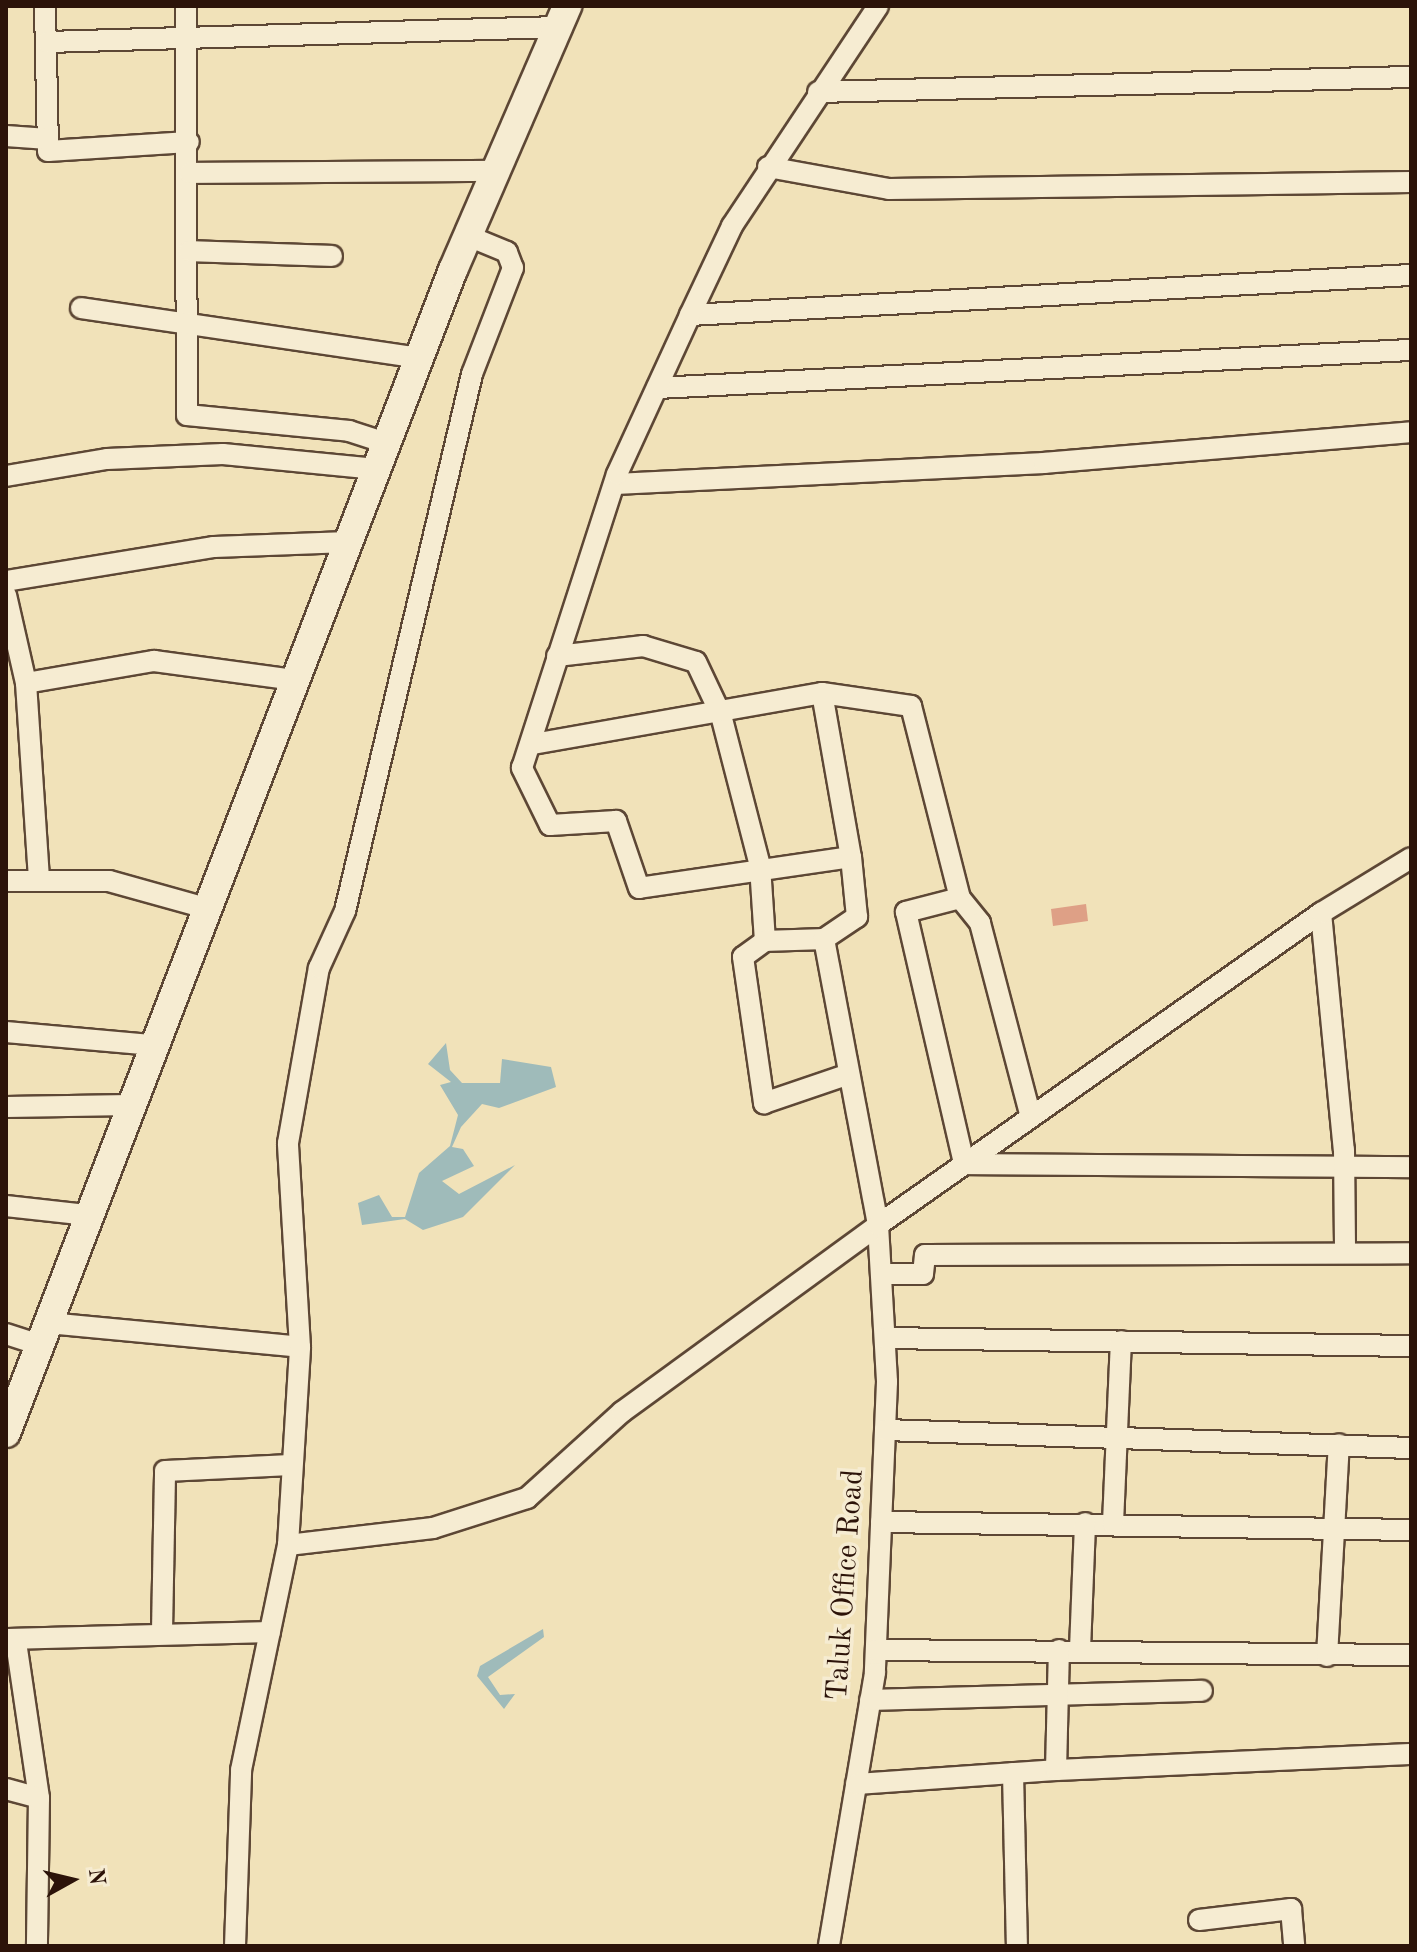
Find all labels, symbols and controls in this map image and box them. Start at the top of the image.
street label: Taluk Office Road [820,1468,872,1702]
north arrow [32,1840,112,1920]
text: N [84,1867,108,1887]

